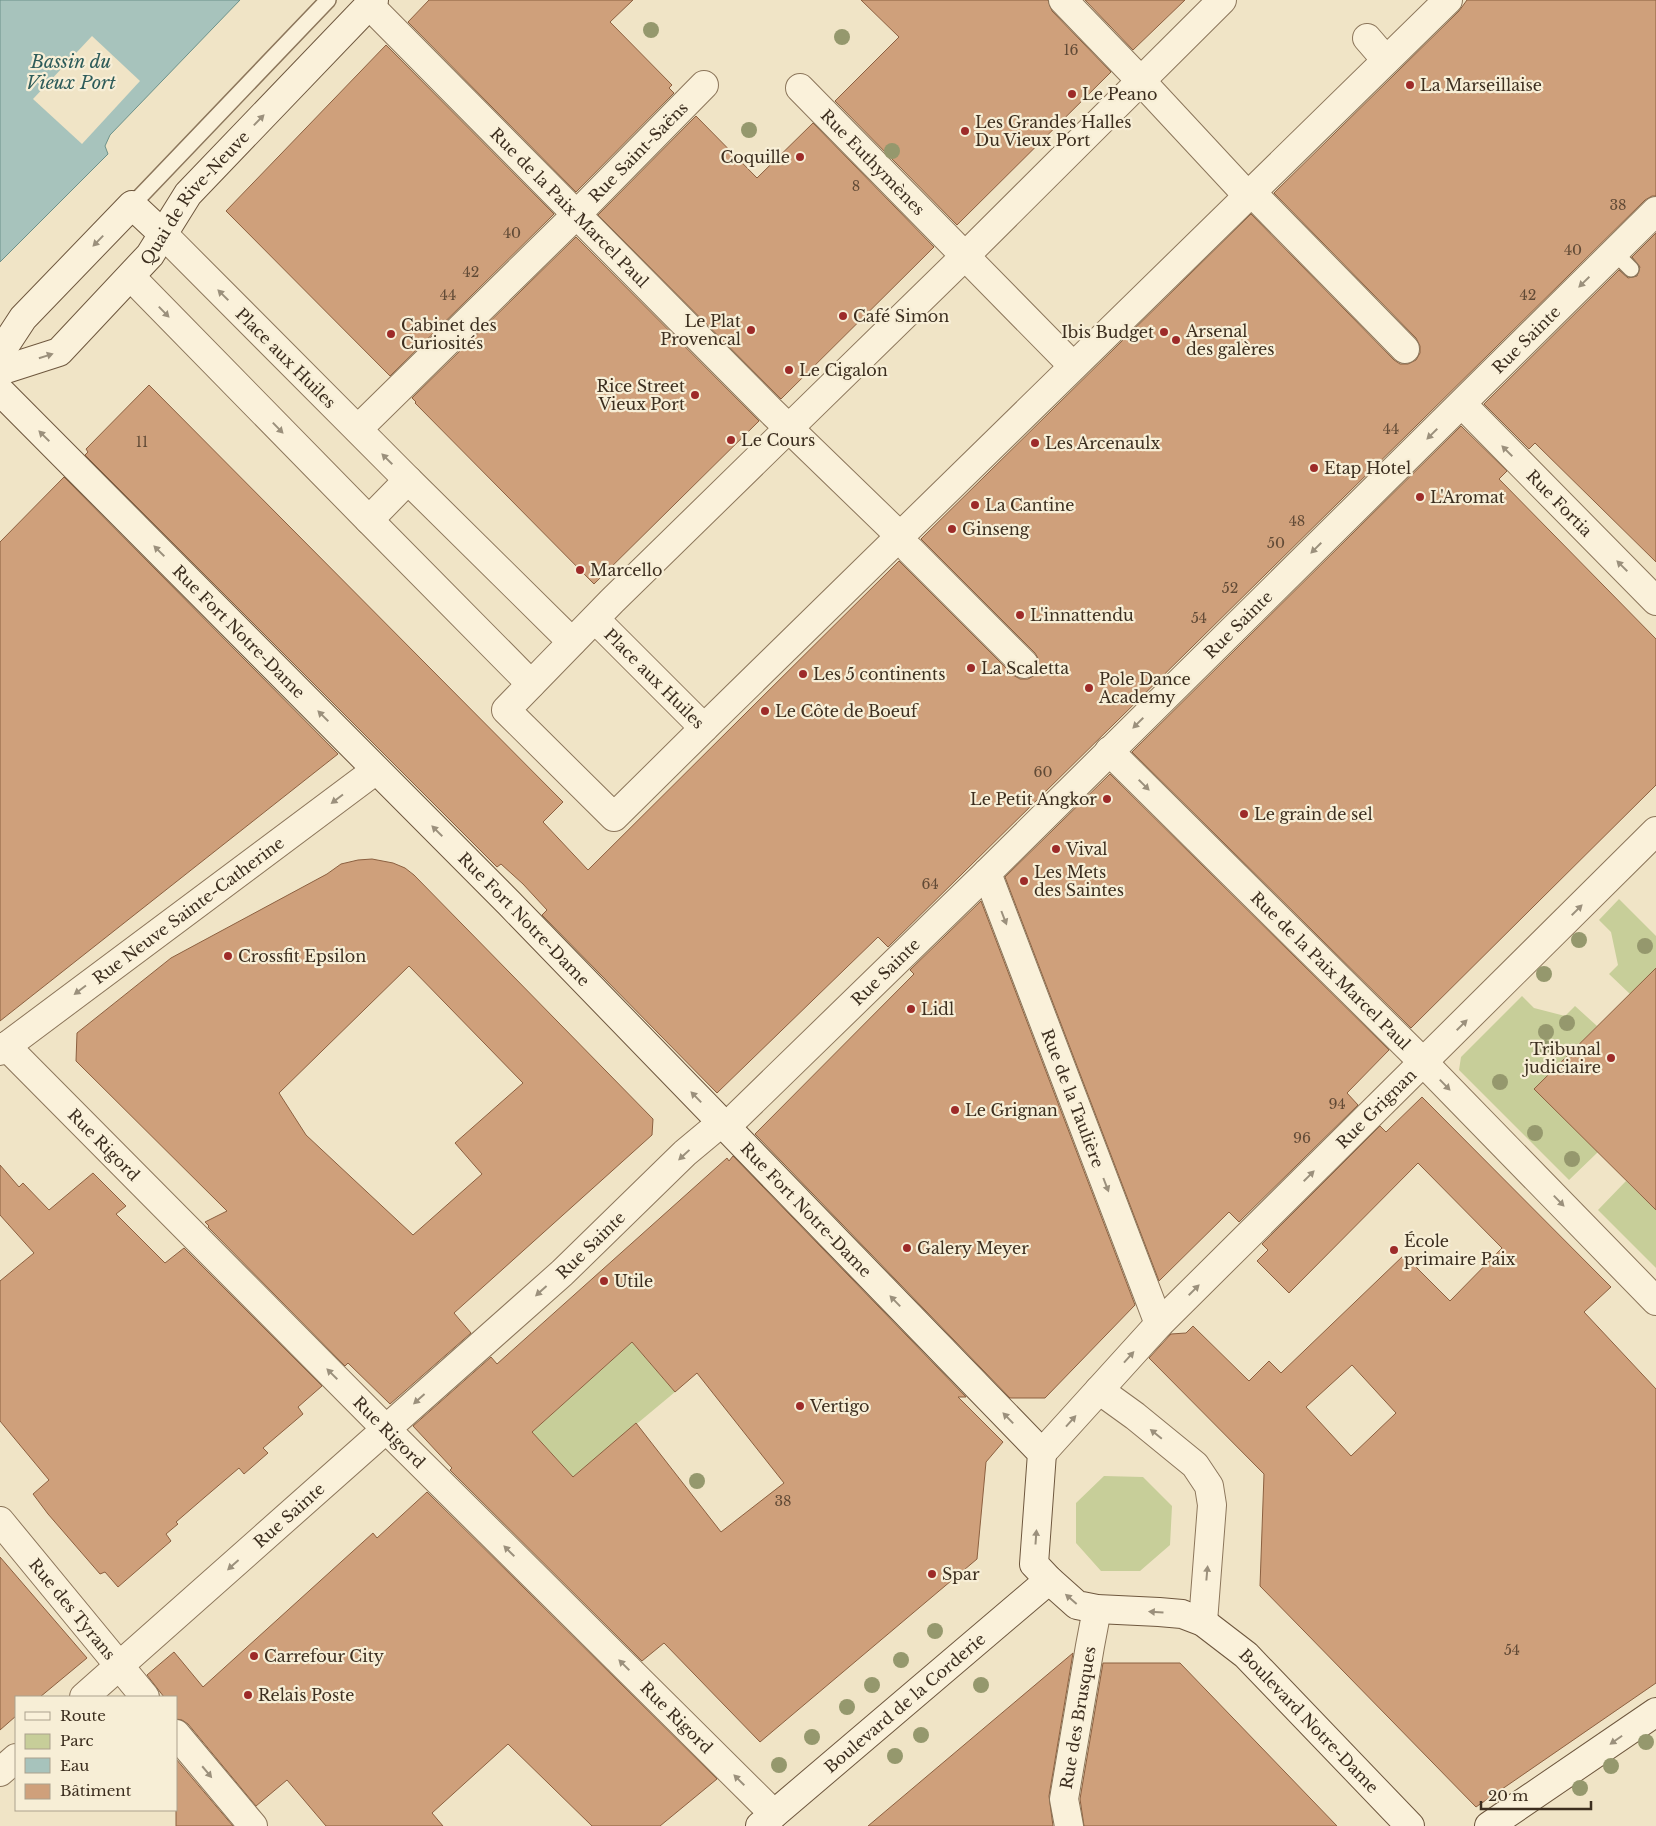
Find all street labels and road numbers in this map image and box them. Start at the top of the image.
street label: Rue Saint-Saëns [584,98,692,206]
street label: Rue Euthymènes [817,105,929,219]
street label: Rue de la Paix Marcel Paul [486,124,653,291]
street label: Quai de Rive-Neuve [136,126,253,269]
street label: Rue Sainte [1488,302,1564,378]
street label: Place aux Huiles [232,304,340,412]
street label: Rue Fortia [1522,465,1597,541]
street label: Rue Fort Notre-Dame [169,561,309,702]
street label: Rue Sainte [1200,586,1276,663]
street label: Place aux Huiles [600,624,709,733]
street label: Rue Neuve Sainte-Catherine [89,832,288,988]
street label: Rue Fort Notre-Dame [454,848,594,990]
street label: Rue de la Paix Marcel Paul [1247,887,1415,1054]
street label: Rue Sainte [847,934,924,1010]
street label: Rue de la Taulière [1037,1026,1108,1170]
street label: Rue Grignan [1332,1065,1420,1153]
street label: Rue Rigord [64,1104,144,1185]
street label: Rue Fort Notre-Dame [737,1138,876,1281]
street label: Rue Sainte [552,1207,629,1283]
street label: Rue Rigord [349,1392,430,1472]
street label: Rue Sainte [249,1478,329,1552]
street label: Rue des Tyrans [25,1554,120,1664]
street label: Boulevard de la Corderie [820,1629,989,1777]
street label: Boulevard Notre-Dame [1235,1644,1383,1797]
street label: Rue des Brusques [1056,1645,1100,1791]
street label: Rue Rigord [636,1677,717,1758]

